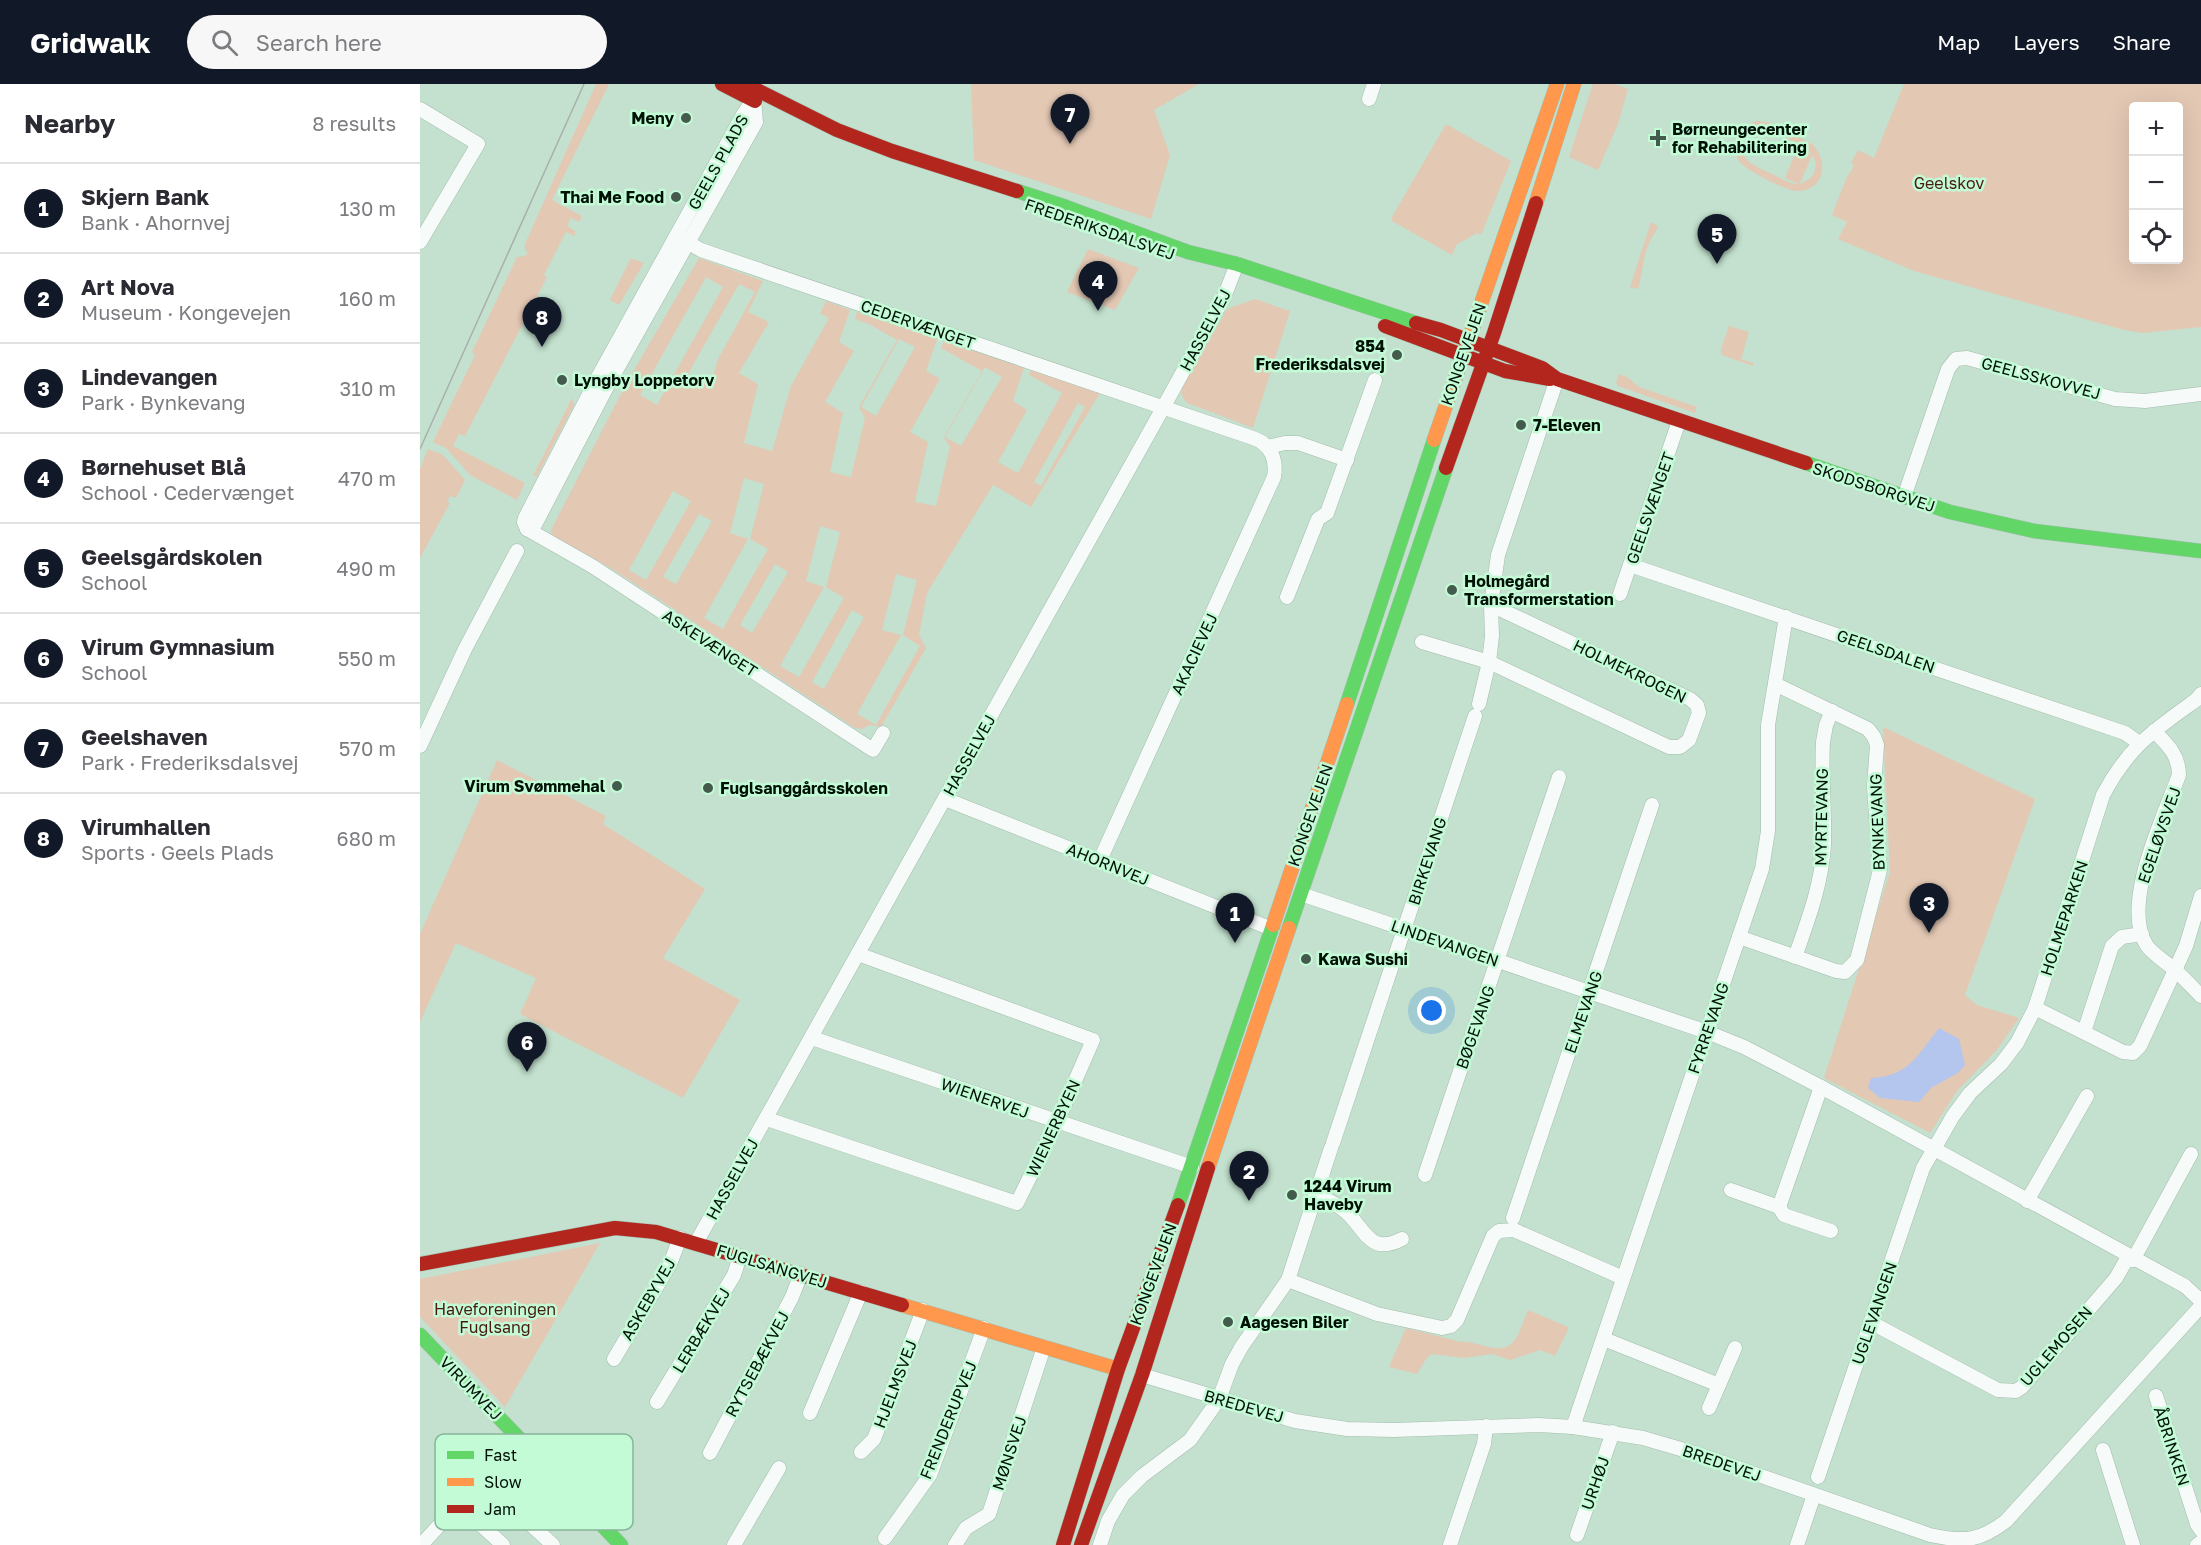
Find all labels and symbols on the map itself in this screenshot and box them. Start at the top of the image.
pin: 7 [1050,94,1090,144]
place label: Meny [631,108,674,128]
marker: Meny [679,111,693,125]
street label: GEELS PLADS [684,111,752,213]
place label: Børneungecenter for Rehabilitering [1672,119,1807,157]
marker: Børneungecenter for Rehabilitering [1649,129,1667,147]
park label: Geelskov [1914,173,1984,193]
place label: Thai Me Food [560,187,664,207]
marker: Thai Me Food [669,190,683,204]
street label: FREDERIKSDALSVEJ [1022,194,1178,264]
pin: 5 [1698,214,1736,264]
pin: 4 [1078,262,1118,311]
street label: HASSELVEJ [1175,286,1235,374]
street label: CEDERVÆNGET [858,295,978,353]
pin: 8 [522,298,562,347]
street label: KONGEVEJEN [1436,300,1490,408]
place label: 854 Frederiksdalsvej [1256,336,1385,374]
marker: 854 Frederiksdalsvej [1390,348,1404,362]
street label: GEELSSKOVVEJ [1979,352,2103,404]
place label: Lyngby Loppetorv [574,370,715,390]
marker: Lyngby Loppetorv [555,373,569,387]
place label: 7-Eleven [1533,415,1601,435]
marker: 7-Eleven [1514,418,1528,432]
street label: GEELSVÆNGET [1622,449,1679,567]
street label: SKODSBORGVEJ [1810,458,1938,516]
place label: Holmegård Transformerstation [1464,571,1614,609]
marker: Holmegård Transformerstation [1445,583,1459,597]
street label: ASKEVÆNGET [659,605,761,681]
street label: AKACIEVEJ [1166,610,1222,698]
street label: GEELSDALEN [1834,625,1938,677]
street label: HOLMEKROGEN [1570,635,1690,707]
street label: HASSELVEJ [938,711,1000,799]
street label: KONGEVEJEN [1283,761,1337,869]
street label: MYRTEVANG [1810,768,1832,866]
street label: BYNKEVANG [1865,773,1889,871]
place label: Virum Svømmehal [464,776,606,796]
place label: Fuglsanggårdsskolen [720,778,888,798]
marker: Virum Svømmehal [610,779,624,793]
marker: Fuglsanggårdsskolen [701,781,715,795]
street label: EGELØVSVEJ [2133,784,2185,886]
street label: BIRKEVANG [1403,815,1451,907]
street label: AHORNVEJ [1064,838,1152,890]
street label: HOLMEPARKEN [2036,858,2092,978]
pin: 3 [1910,884,1948,933]
pin: 1 [1216,894,1254,943]
street label: LINDEVANGEN [1388,915,1502,971]
place label: Kawa Sushi [1318,949,1408,969]
marker: Kawa Sushi [1299,952,1313,966]
street label: ELMEVANG [1560,968,1606,1056]
street label: FYRREVANG [1683,980,1733,1076]
street label: BØGEVANG [1451,983,1499,1071]
your location [1417,996,1446,1025]
pin: 6 [508,1022,546,1072]
street label: WIENERVEJ [938,1074,1032,1122]
street label: WIENERBYEN [1022,1076,1084,1180]
street label: HASSELVEJ [701,1135,763,1223]
pin: 2 [1230,1152,1268,1201]
place label: 1244 Virum Haveby [1304,1176,1392,1214]
marker: 1244 Virum Haveby [1285,1188,1299,1202]
street label: KONGEVEJEN [1125,1220,1181,1328]
street label: FUGLSANGVEJ [714,1240,830,1292]
street label: ASKEBYVEJ [616,1254,680,1344]
street label: UGLEVANGEN [1847,1259,1901,1367]
street label: LERBÆKVEJ [668,1284,734,1376]
park label: Haveforeningen Fuglsang [434,1299,556,1337]
street label: UGLEMOSEN [2016,1302,2096,1390]
street label: RYTSEBÆKVEJ [721,1308,793,1420]
place label: Aagesen Biler [1240,1312,1349,1332]
marker: Aagesen Biler [1221,1315,1235,1329]
street label: HJELMSVEJ [869,1337,921,1431]
street label: VIRUMVEJ [436,1352,506,1424]
street label: FRENDERUPVEJ [915,1358,981,1482]
street label: BREDEVEJ [1202,1385,1286,1427]
street label: ÅBRINKEN [2150,1404,2194,1488]
street label: MØNSVEJ [988,1413,1030,1493]
legend [435,1434,633,1530]
street label: BREDEVEJ [1680,1440,1764,1486]
text: Fast [484,1445,517,1465]
street label: URHØJ [1577,1454,1613,1512]
text: Slow [484,1472,522,1492]
text: Jam [484,1499,516,1519]

